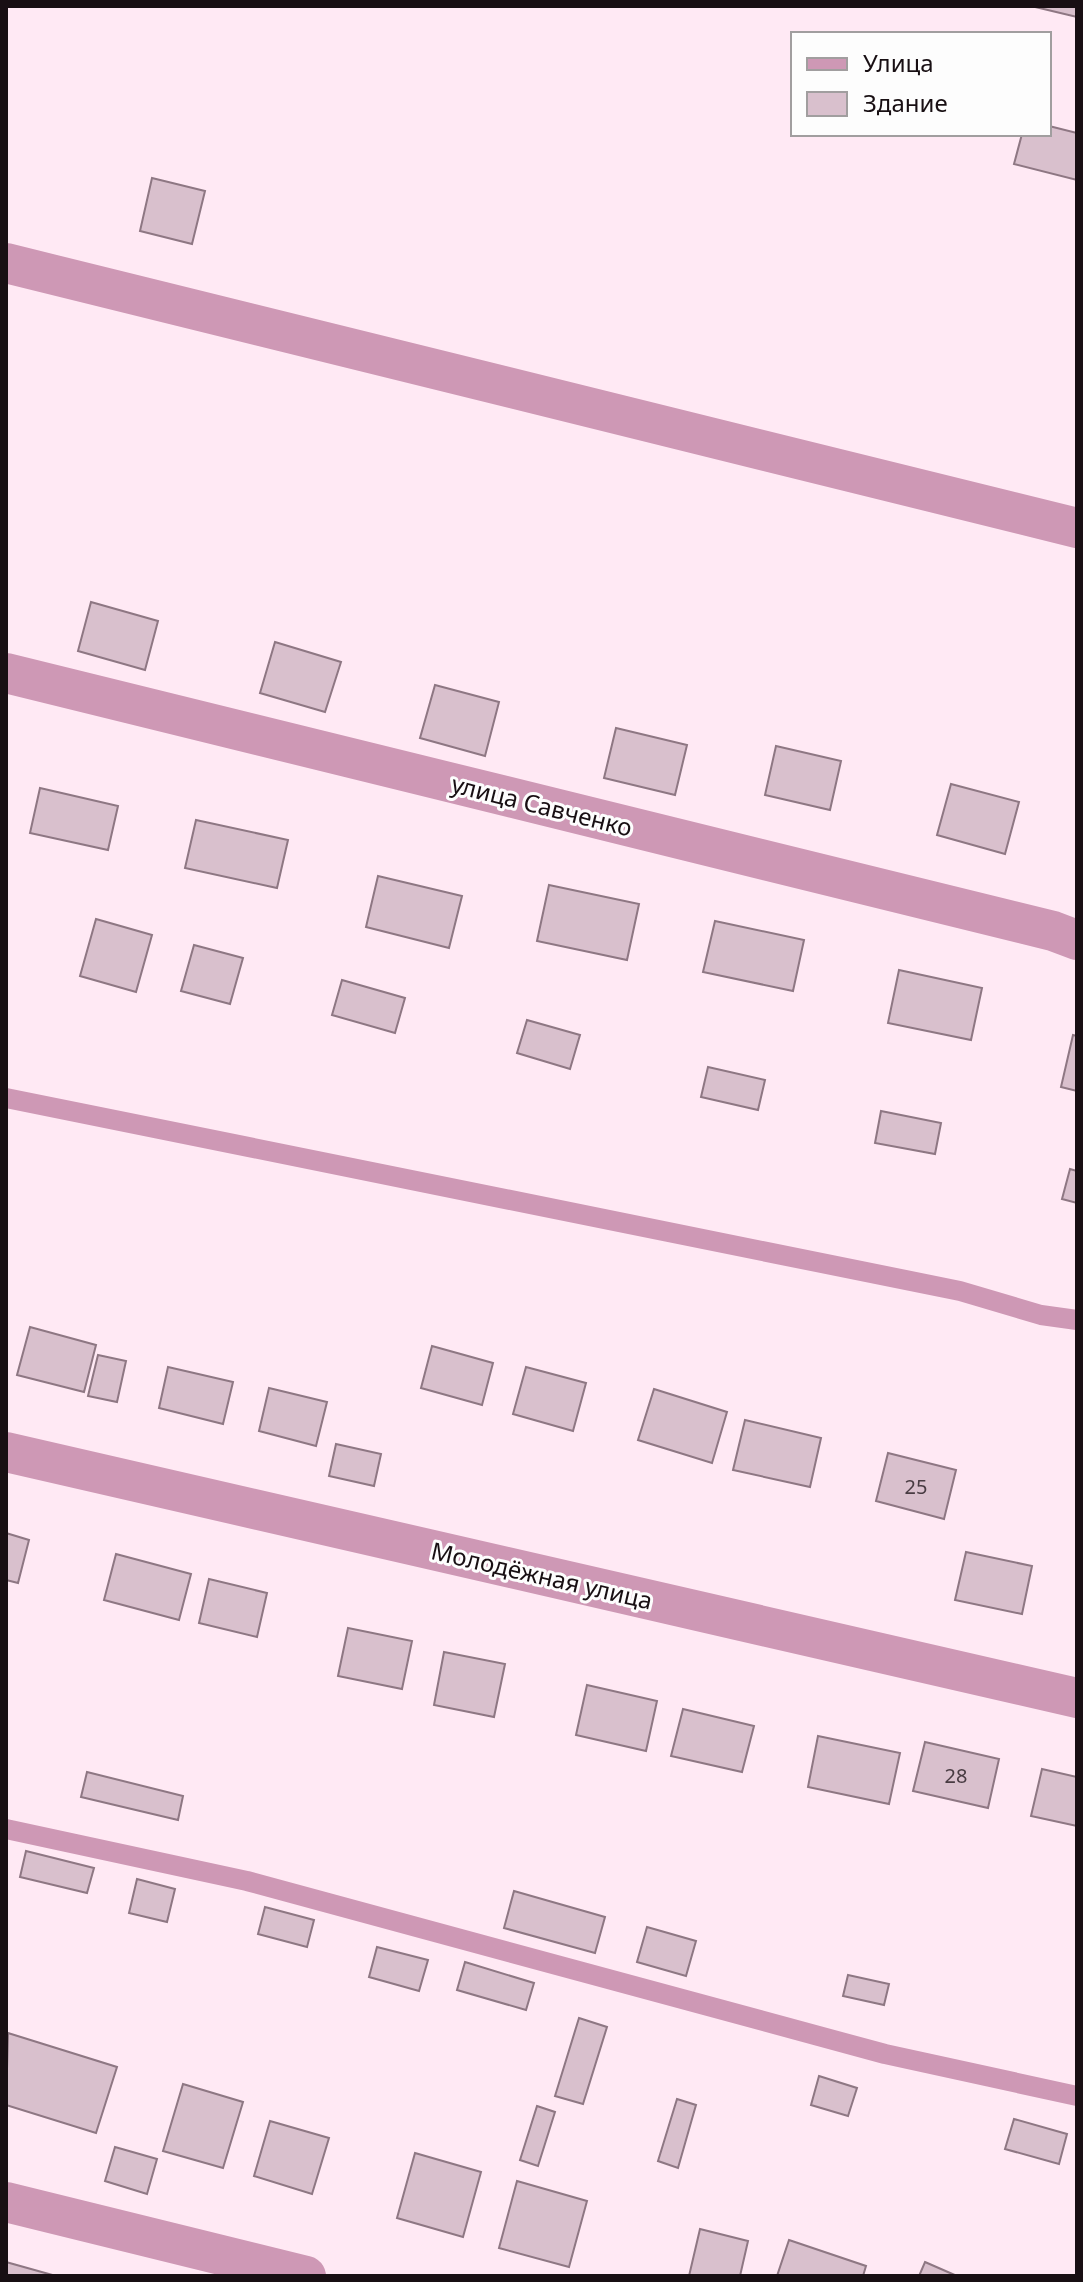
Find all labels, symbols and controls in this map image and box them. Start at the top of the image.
legend [791,32,1051,136]
text: Улица [863,46,934,79]
text: Здание [863,86,948,119]
street label: улица Савченко [448,767,636,843]
house number: 25 [905,1473,927,1500]
street label: Молодёжная улица [428,1534,656,1616]
house number: 28 [945,1762,967,1789]

